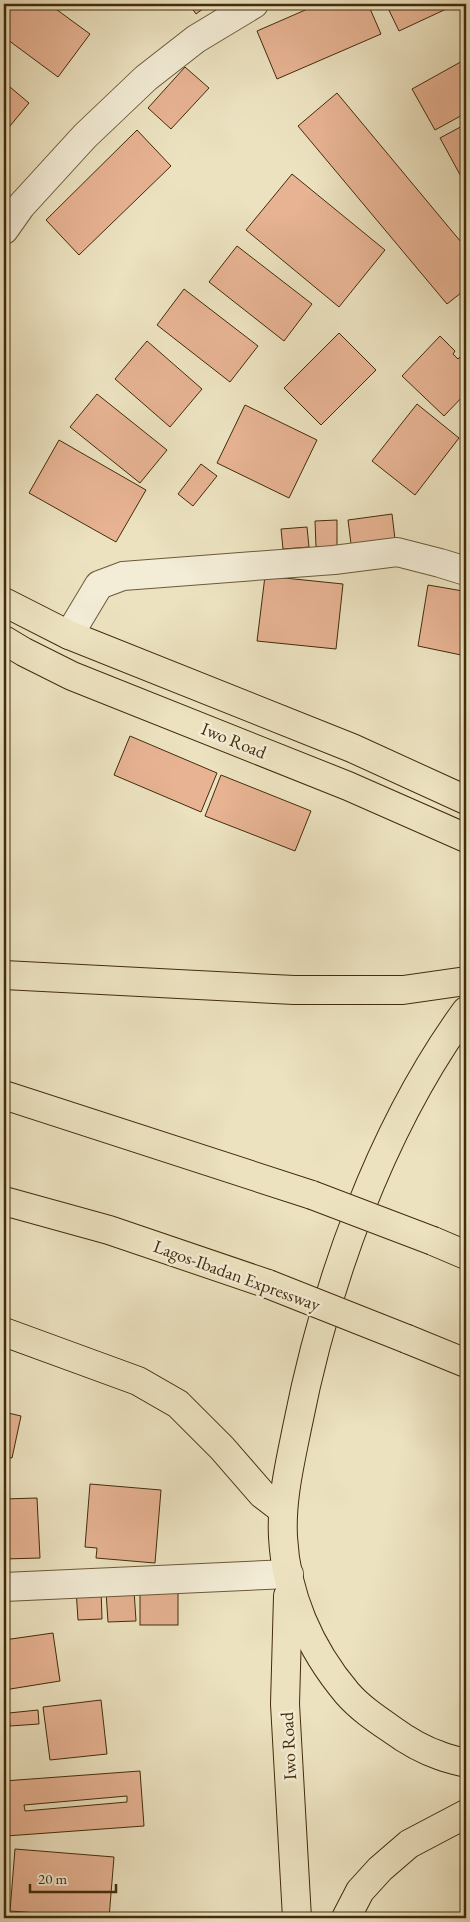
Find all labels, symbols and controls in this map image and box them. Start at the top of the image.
street label: Iwo Road [198,717,271,764]
street label: Lagos-Ibadan Expressway [151,1234,324,1316]
street label: Iwo Road [275,1710,301,1781]
scale bar [30,1862,116,1894]
text: 20 m [38,1869,67,1888]

